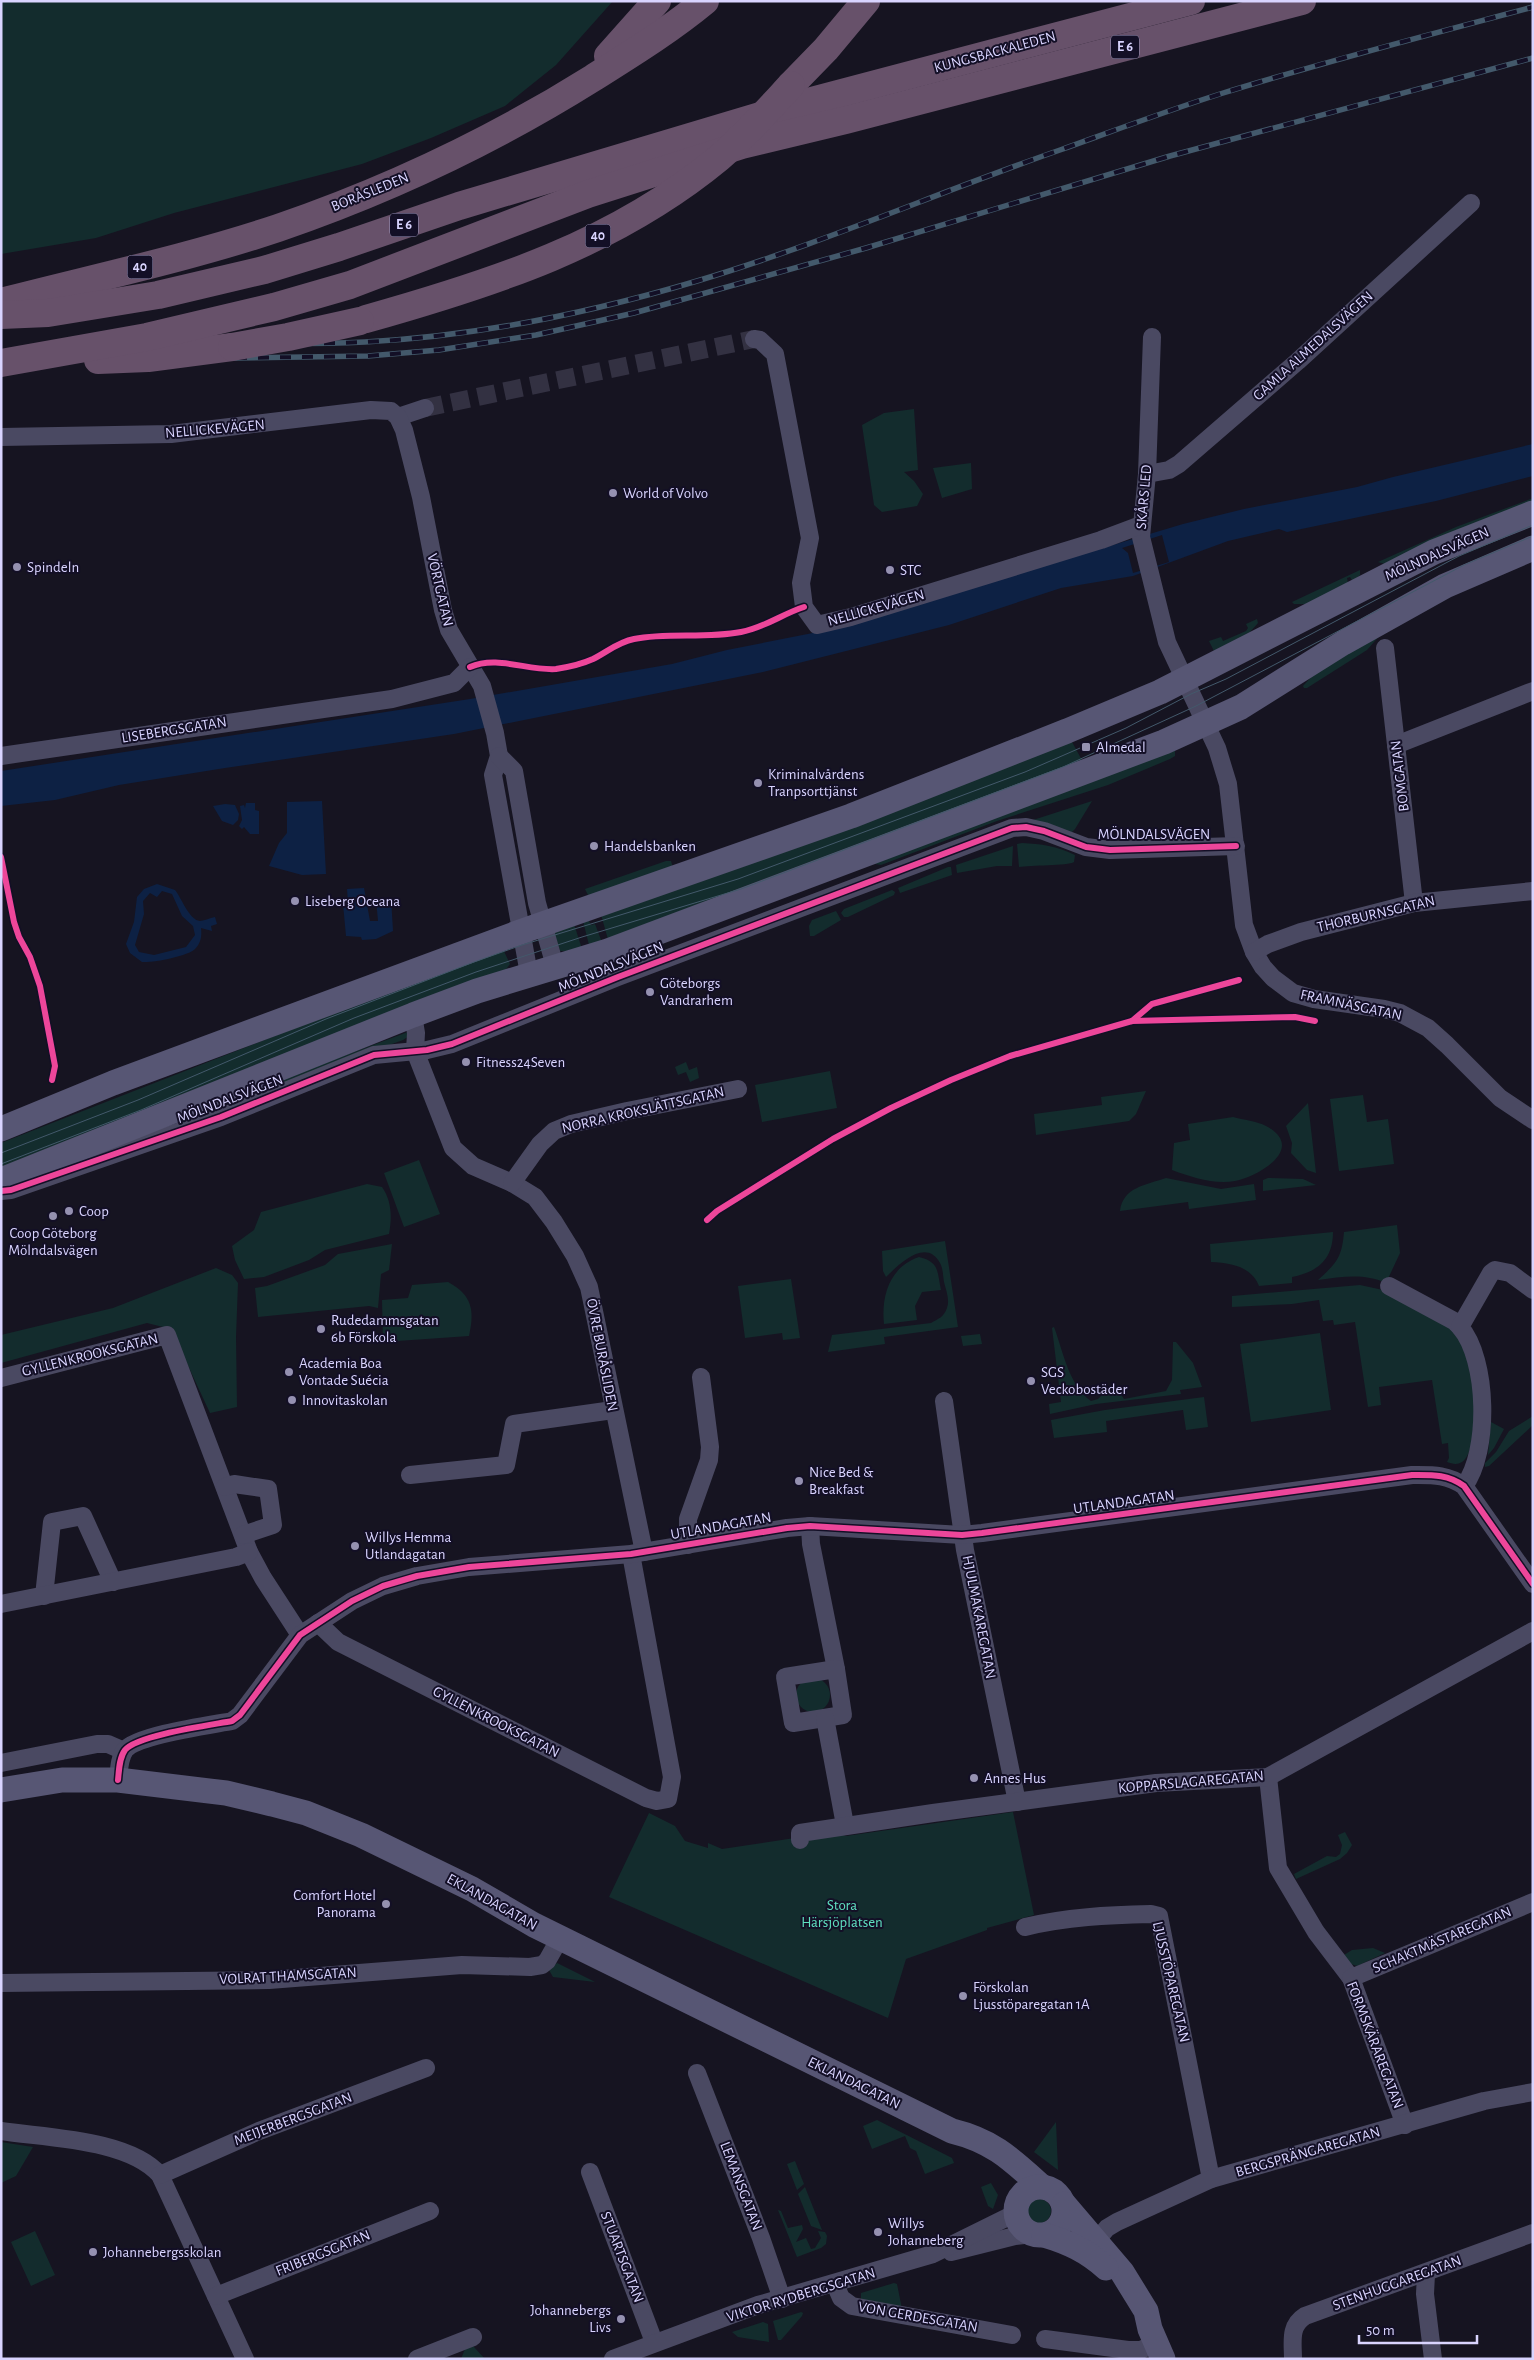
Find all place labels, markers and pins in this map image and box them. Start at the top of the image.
place label: World of Volvo [623,486,708,501]
marker: World of Volvo [607,487,619,499]
place label: Spindeln [27,560,79,575]
marker: Spindeln [11,561,23,573]
place label: STC [900,563,922,578]
marker: STC [884,564,896,576]
place label: Almedal [1096,740,1146,755]
marker: Almedal [1080,741,1092,753]
place label: Kriminalvårdens Tranpsorttjänst [768,767,864,799]
marker: Kriminalvårdens Tranpsorttjänst [752,777,764,789]
place label: Handelsbanken [604,839,696,854]
marker: Handelsbanken [588,840,600,852]
place label: Liseberg Oceana [305,894,400,909]
marker: Liseberg Oceana [289,895,301,907]
place label: Göteborgs Vandrarhem [660,976,733,1008]
marker: Göteborgs Vandrarhem [644,986,656,998]
place label: Fitness24Seven [476,1055,565,1070]
marker: Fitness24Seven [460,1056,472,1068]
place label: Coop [79,1204,109,1219]
marker: Coop [63,1205,75,1217]
marker: Coop Göteborg Mölndalsvägen [47,1210,59,1222]
place label: Coop Göteborg Mölndalsvägen [8,1226,98,1258]
place label: Rudedammsgatan 6b Förskola [331,1313,439,1345]
marker: Rudedammsgatan 6b Förskola [315,1323,327,1335]
place label: Academia Boa Vontade Suécia [299,1356,389,1388]
place label: SGS Veckobostäder [1041,1365,1127,1397]
marker: Academia Boa Vontade Suécia [283,1366,295,1378]
marker: SGS Veckobostäder [1025,1375,1037,1387]
place label: Innovitaskolan [302,1393,388,1408]
marker: Innovitaskolan [286,1394,298,1406]
place label: Nice Bed & Breakfast [809,1465,874,1497]
marker: Nice Bed & Breakfast [793,1475,805,1487]
place label: Willys Hemma Utlandagatan [365,1530,452,1562]
marker: Willys Hemma Utlandagatan [349,1540,361,1552]
place label: Annes Hus [984,1771,1046,1786]
marker: Annes Hus [968,1772,980,1784]
place label: Comfort Hotel Panorama [293,1888,376,1920]
marker: Comfort Hotel Panorama [380,1898,392,1910]
place label: Förskolan Ljusstöparegatan 1A [973,1980,1090,2012]
marker: Förskolan Ljusstöparegatan 1A [957,1990,969,2002]
place label: Willys Johanneberg [888,2216,964,2248]
marker: Willys Johanneberg [872,2226,884,2238]
place label: Johannebergsskolan [103,2245,222,2260]
marker: Johannebergsskolan [87,2246,99,2258]
place label: Johannebergs Livs [530,2303,611,2335]
marker: Johannebergs Livs [615,2313,627,2325]

